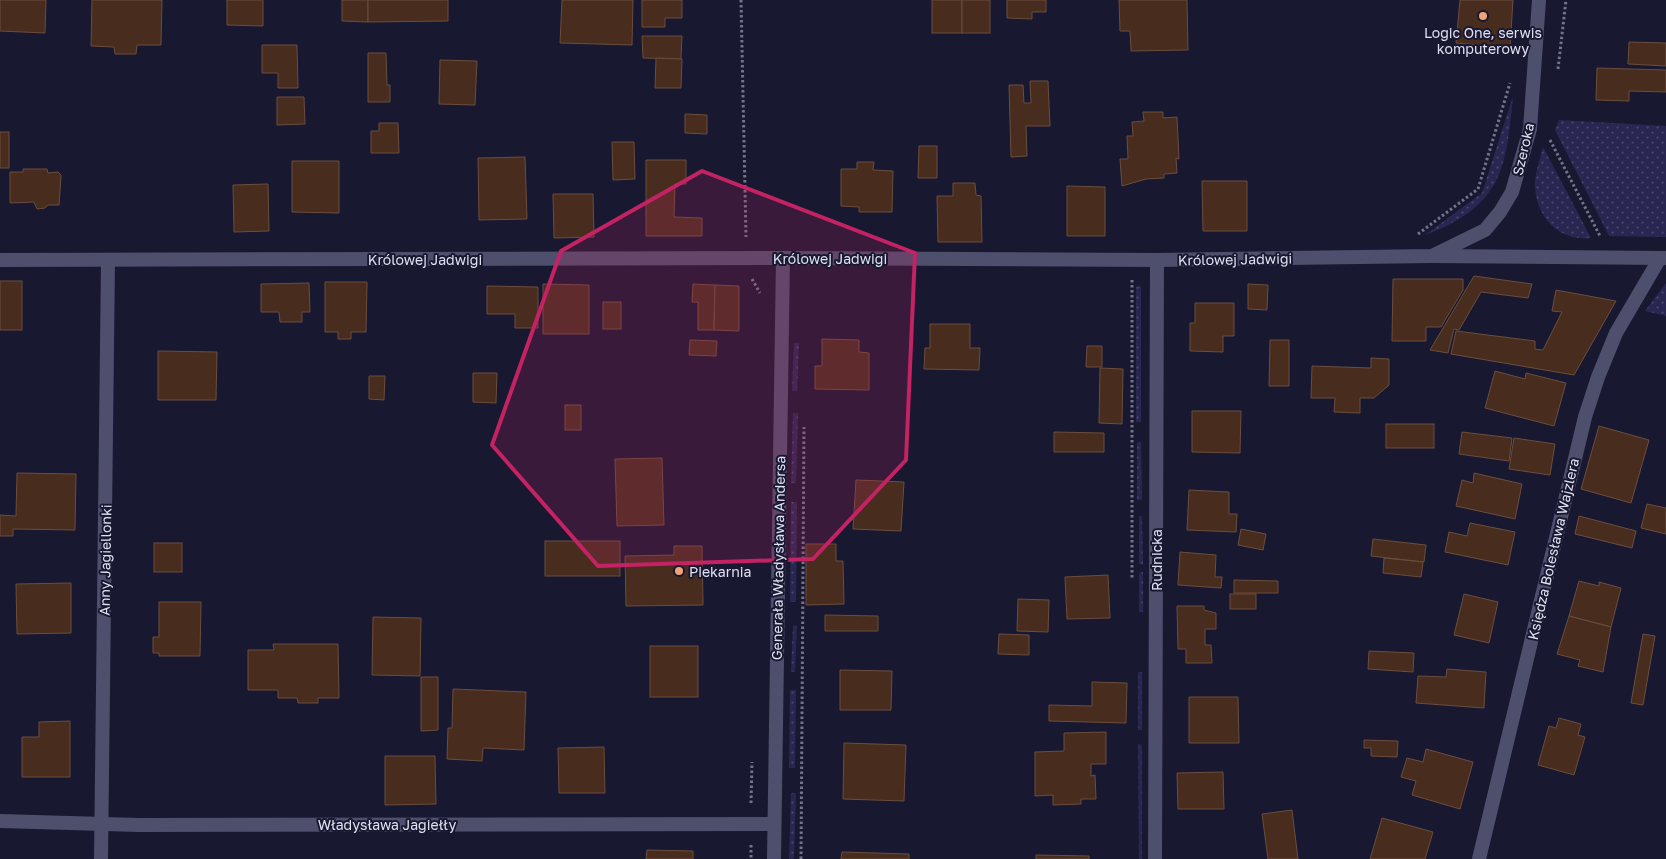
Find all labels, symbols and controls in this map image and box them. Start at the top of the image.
marker: Logic One, serwis komputerowy [1477,10,1489,22]
place label: Logic One, serwis komputerowy [1424,24,1542,57]
street label: Szeroka [1509,121,1537,177]
street label: Królowej Jadwigi [773,250,887,267]
street label: Królowej Jadwigi [1178,250,1292,268]
street label: Królowej Jadwigi [368,251,482,268]
street label: Generała Władysława Andersa [768,456,788,660]
street label: Księdza Bolesława Wajzlera [1524,456,1582,642]
street label: Anny Jagiellonki [96,504,114,616]
street label: Rudnicka [1148,529,1165,591]
place label: Piekarnia [689,563,751,580]
marker: Piekarnia [673,565,685,577]
street label: Władysława Jagiełły [318,816,456,833]

